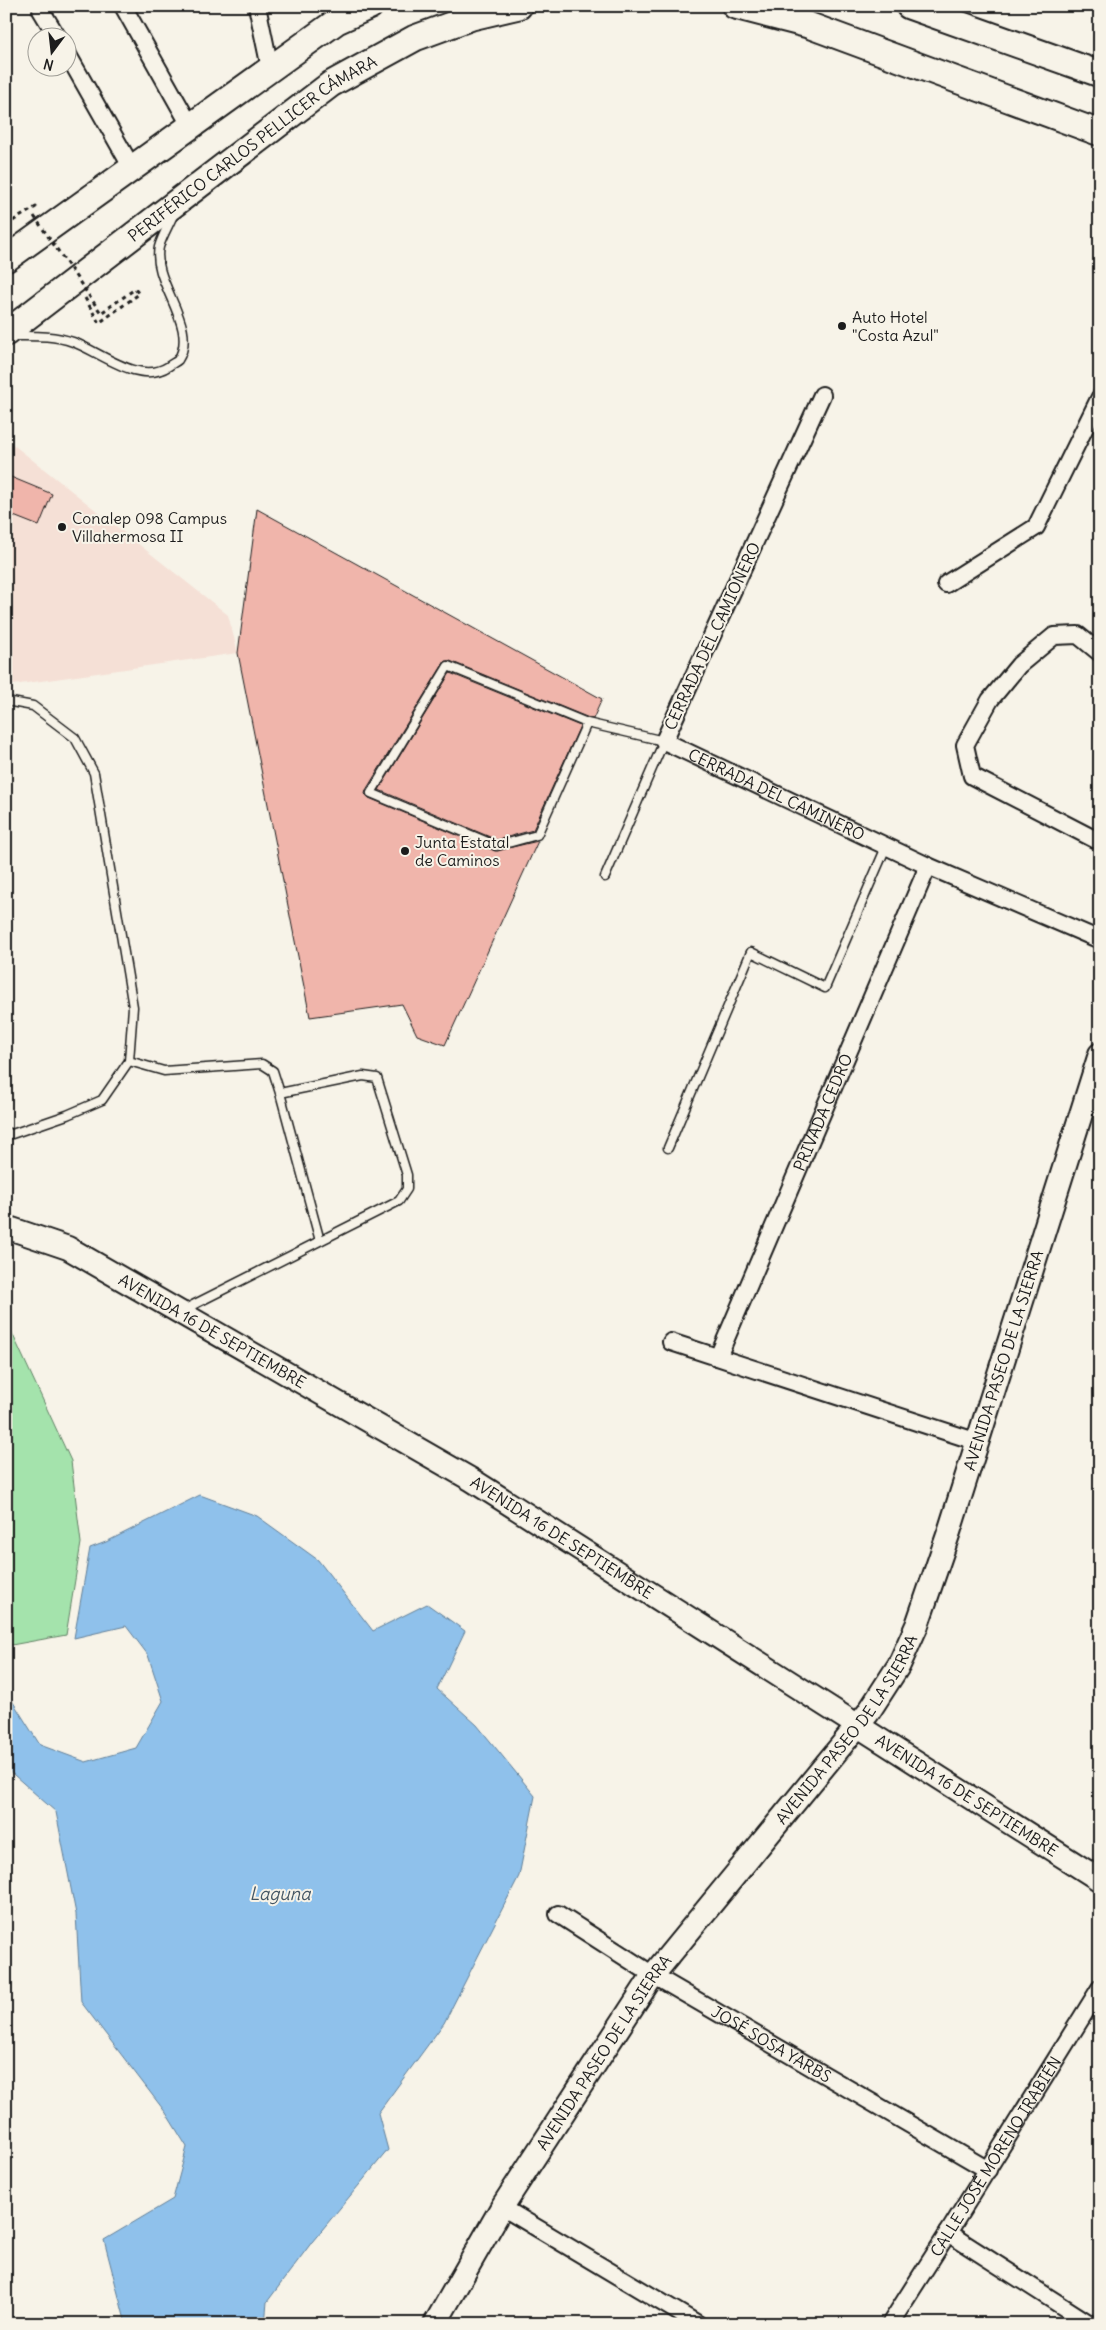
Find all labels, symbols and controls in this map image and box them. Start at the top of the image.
north arrow [28,28,78,78]
street label: PERIFÉRICO CARLOS PELLICER CÁMARA [124,51,380,246]
text: N [42,55,56,75]
place label: Auto Hotel "Costa Azul" [852,307,939,345]
marker: Auto Hotel "Costa Azul" [836,320,848,332]
place label: Conalep 098 Campus Villahermosa II [72,508,227,546]
marker: Conalep 098 Campus Villahermosa II [56,521,68,533]
street label: CERRADA DEL CAMIONERO [660,539,764,733]
street label: CERRADA DEL CAMINERO [685,744,868,845]
place label: Junta Estatal de Caminos [415,832,509,870]
marker: Junta Estatal de Caminos [399,845,411,857]
street label: PRIVADA CEDRO [789,1051,857,1174]
street label: AVENIDA PASEO DE LA SIERRA [959,1248,1047,1473]
street label: AVENIDA 16 DE SEPTIEMBRE [115,1269,310,1393]
street label: AVENIDA 16 DE SEPTIEMBRE [467,1472,657,1603]
street label: AVENIDA PASEO DE LA SIERRA [771,1632,921,1828]
street label: AVENIDA 16 DE SEPTIEMBRE [872,1730,1062,1861]
water label: Laguna [249,1882,312,1905]
street label: AVENIDA PASEO DE LA SIERRA [532,1951,675,2154]
street label: JOSÉ SOSA YARBS [708,2001,835,2087]
street label: CALLE JOSÉ MORENO IRABIÉN [926,2053,1065,2260]

